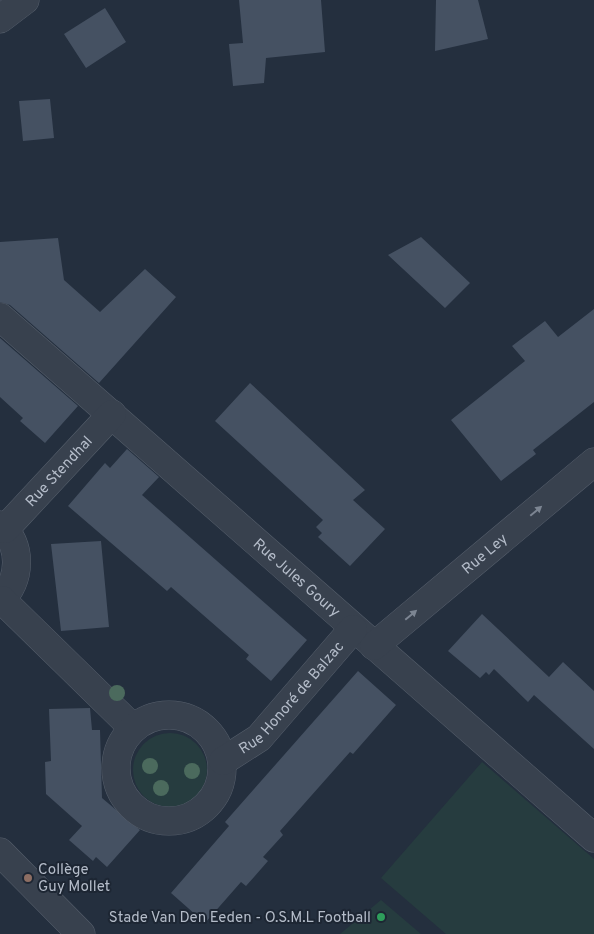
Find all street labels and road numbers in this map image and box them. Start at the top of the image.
street label: Rue Stendhal [22,433,97,512]
street label: Rue Ley [459,530,512,579]
street label: Rue Jules Goury [248,535,344,622]
street label: Rue Honoré de Balzac [236,638,349,759]

